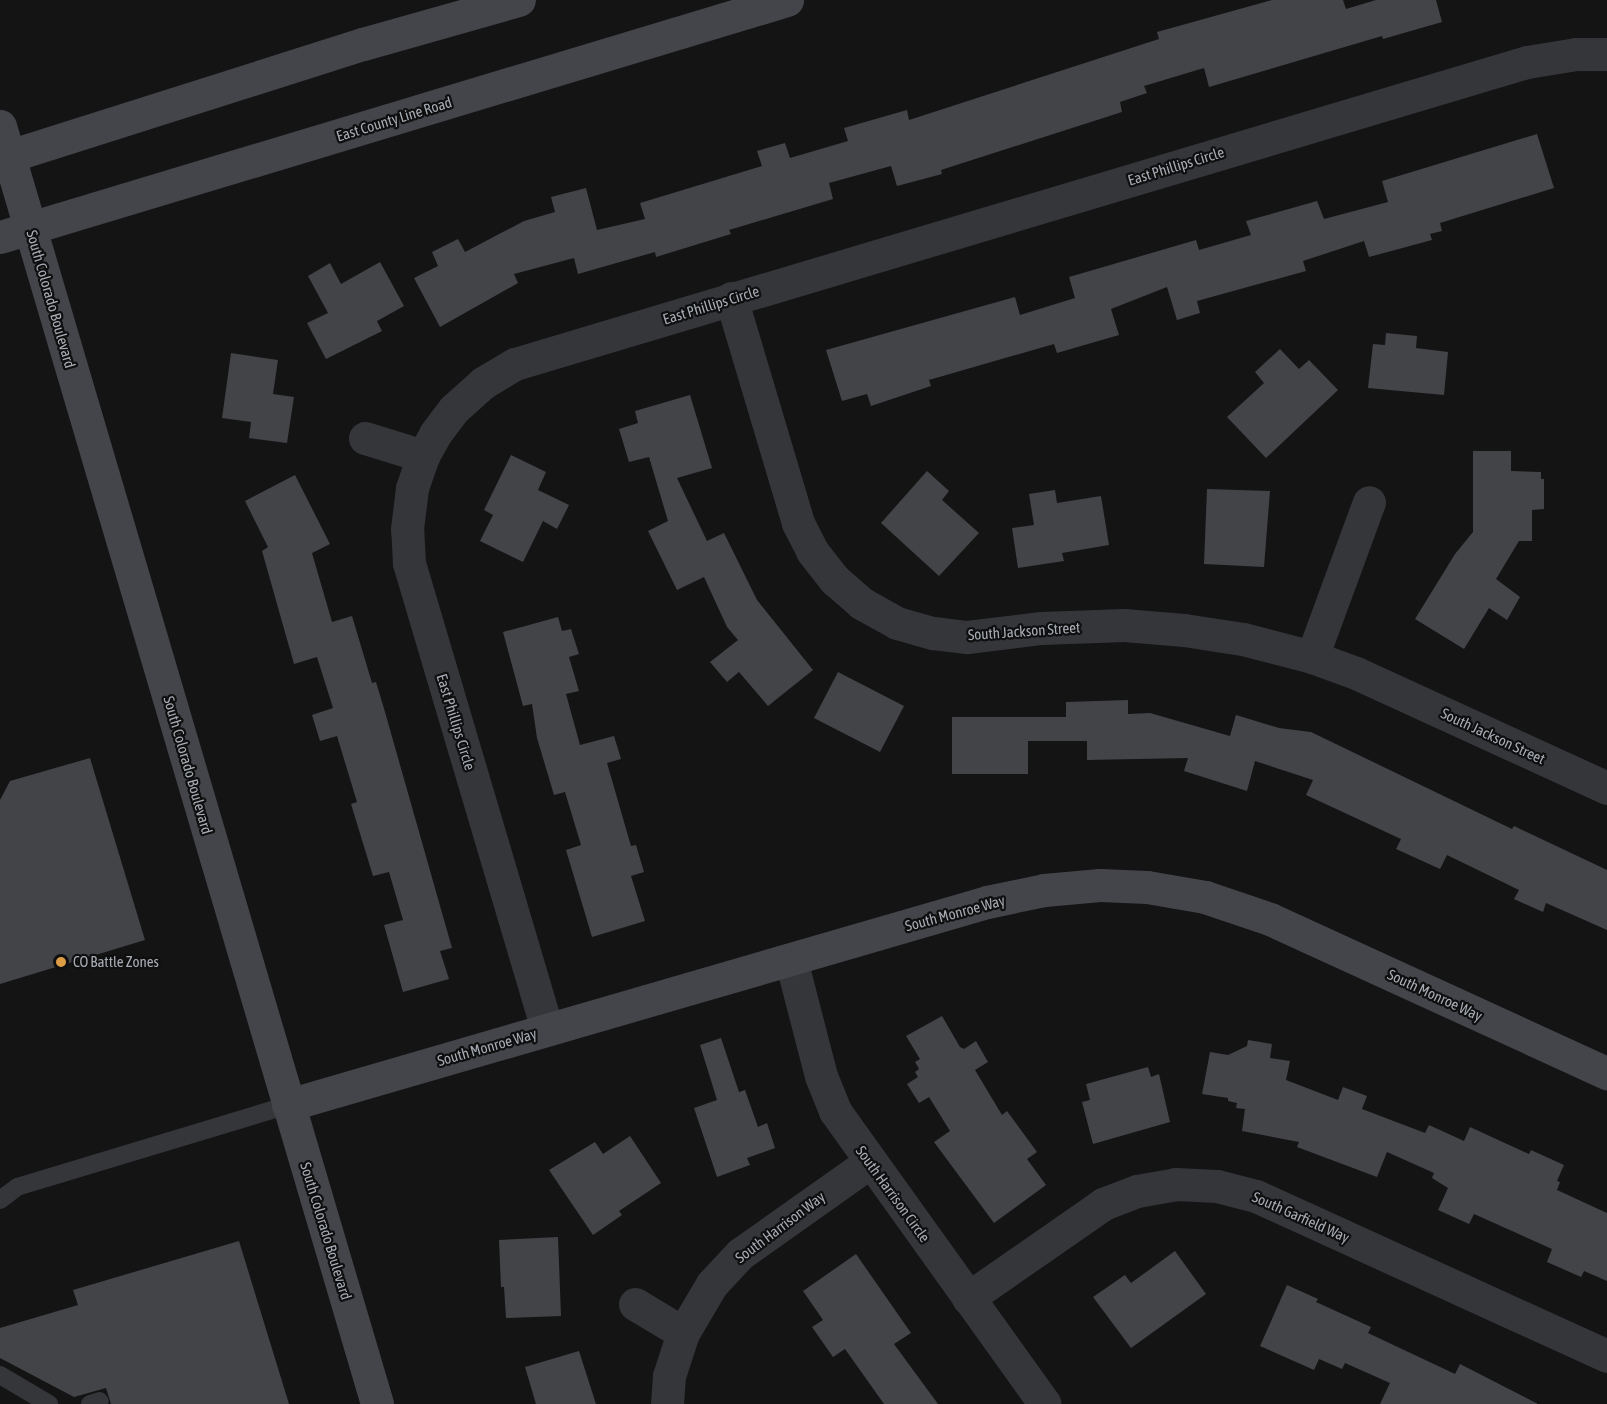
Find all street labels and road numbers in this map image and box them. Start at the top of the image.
street label: East County Line Road [334,93,454,145]
street label: East Phillips Circle [1126,143,1226,189]
street label: South Colorado Boulevard [23,228,79,370]
street label: East Phillips Circle [661,282,761,328]
street label: South Jackson Street [967,618,1081,644]
street label: East Phillips Circle [433,672,479,772]
street label: South Colorado Boulevard [160,694,216,836]
street label: South Jackson Street [1438,704,1548,768]
street label: South Monroe Way [903,891,1007,935]
street label: South Monroe Way [1385,965,1485,1025]
street label: South Monroe Way [435,1024,539,1070]
street label: South Harrison Circle [852,1142,934,1246]
street label: South Colorado Boulevard [297,1160,355,1302]
street label: South Harrison Way [732,1187,828,1267]
street label: South Garfield Way [1250,1188,1352,1246]

